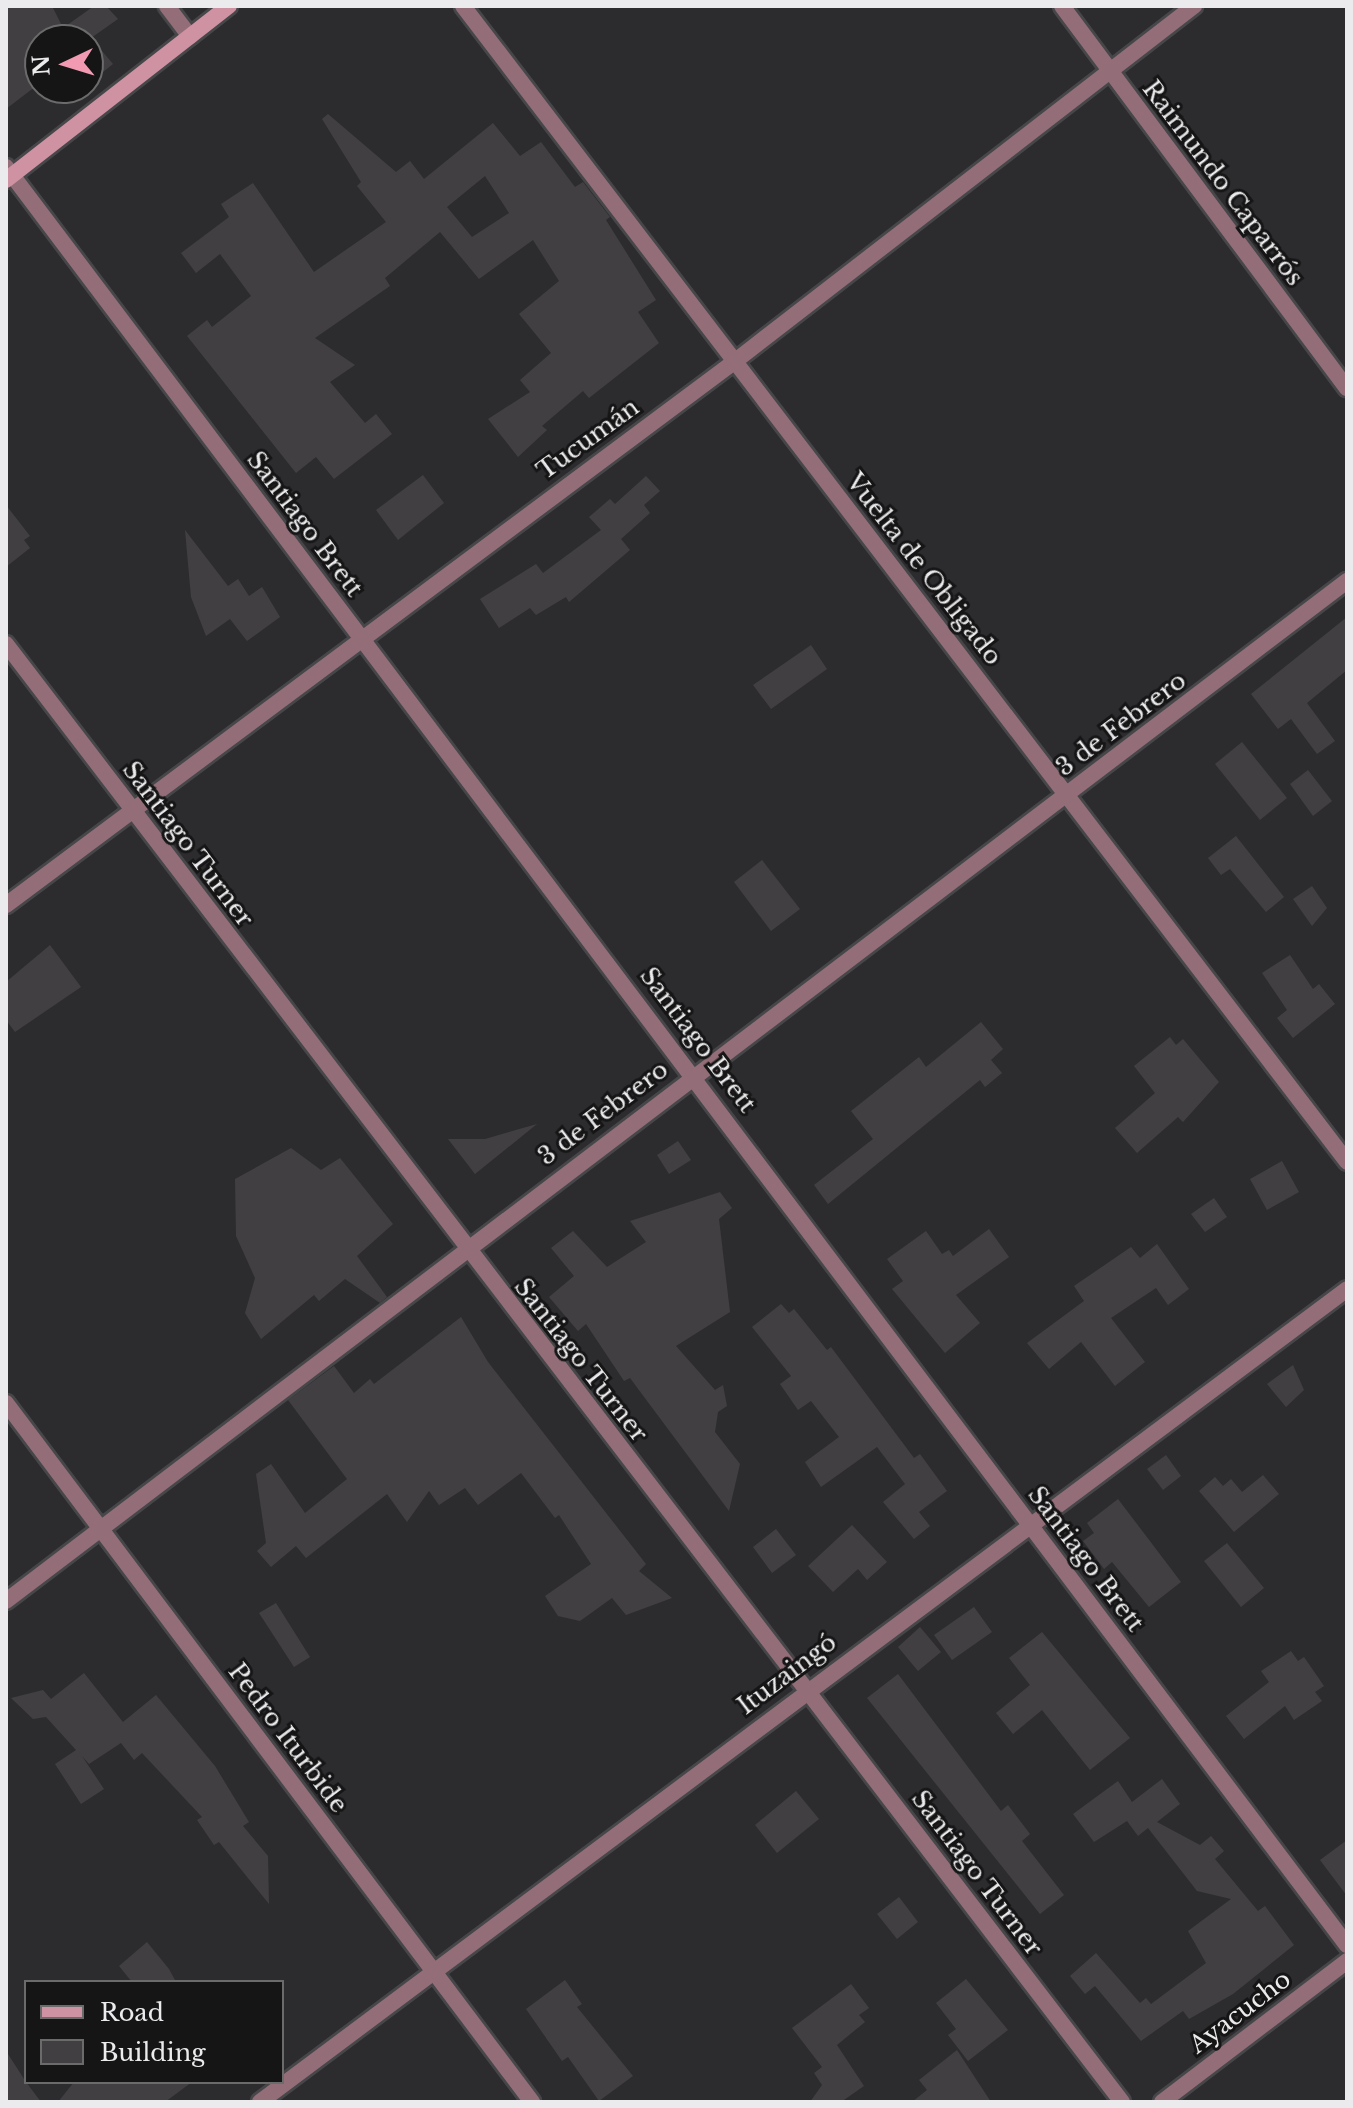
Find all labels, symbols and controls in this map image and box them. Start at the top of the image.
north arrow [24,24,104,104]
text: N [27,54,56,77]
street label: Raimundo Caparrós [1137,75,1309,291]
street label: Tucumán [532,393,644,485]
street label: Santiago Brett [241,446,369,602]
street label: Vuelta de Obligado [840,467,1008,671]
street label: 3 de Febrero [1050,666,1192,782]
street label: Santiago Turner [116,756,260,932]
street label: Santiago Brett [634,962,762,1118]
street label: 3 de Febrero [532,1055,674,1171]
street label: Santiago Turner [508,1272,654,1448]
street label: Santiago Brett [1022,1481,1150,1637]
street label: Ituzaingó [732,1628,842,1720]
street label: Pedro Iturbide [222,1658,354,1818]
street label: Santiago Turner [905,1785,1049,1961]
street label: Ayacucho [1184,1965,1296,2059]
legend [24,1980,284,2084]
text: Road [100,1998,164,2027]
text: Building [100,2038,206,2067]

